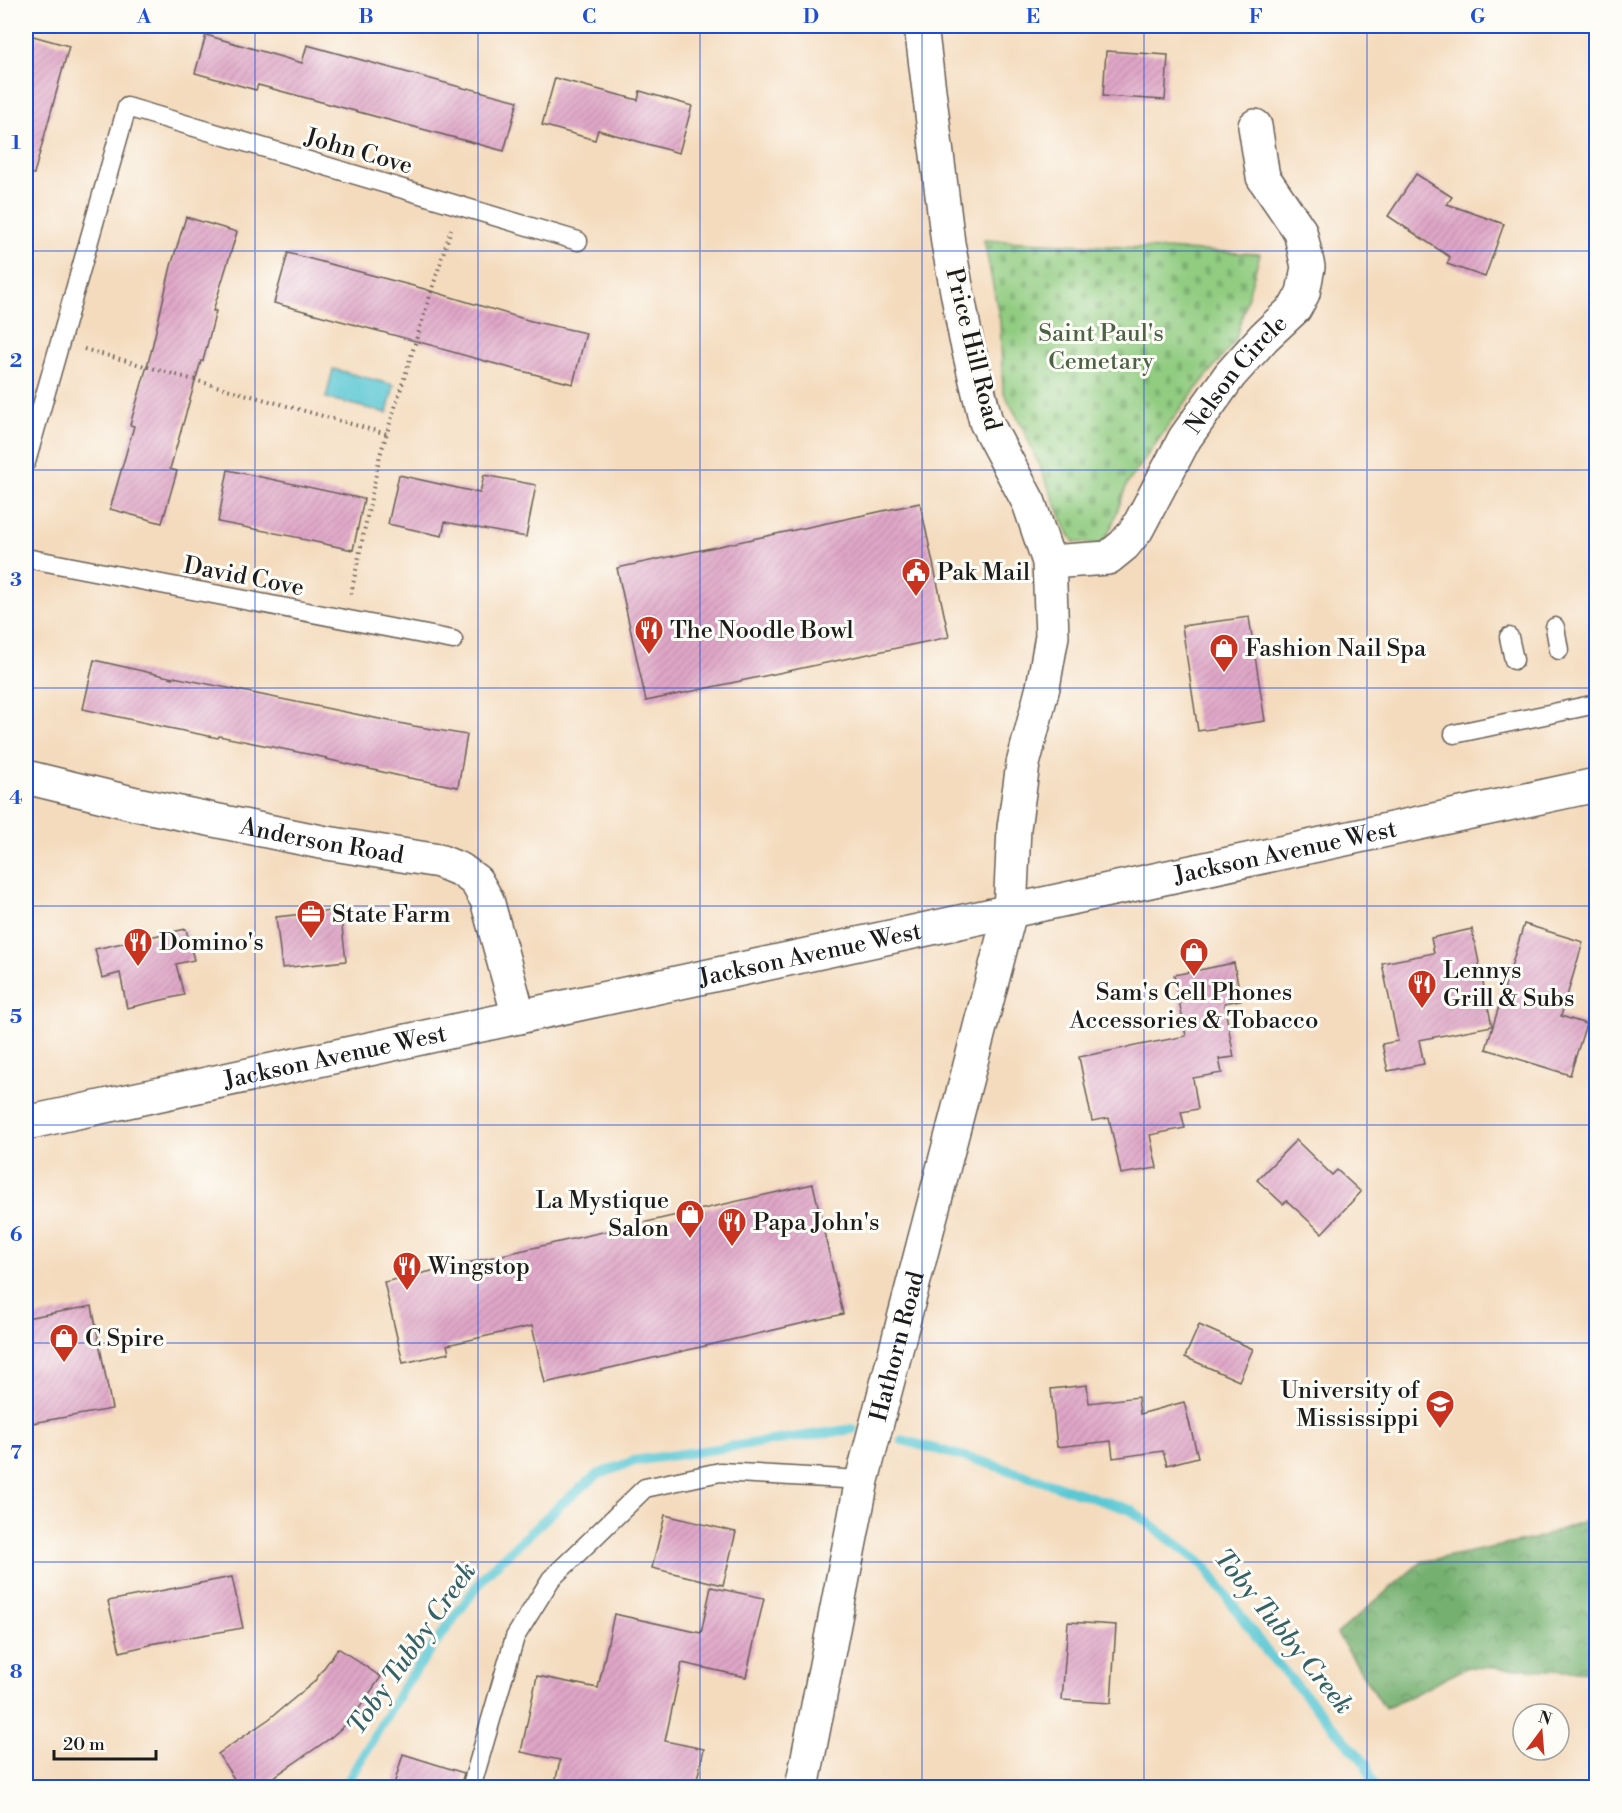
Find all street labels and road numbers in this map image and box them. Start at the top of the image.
street label: John Cove [301,122,416,182]
street label: Price Hill Road [938,265,1008,434]
street label: Nelson Circle [1179,309,1294,440]
street label: David Cove [181,551,307,603]
street label: Anderson Road [236,812,406,871]
street label: Jackson Avenue West [1170,814,1400,892]
street label: Jackson Avenue West [695,917,925,994]
street label: Jackson Avenue West [220,1019,450,1096]
street label: Hathorn Road [864,1268,932,1425]

